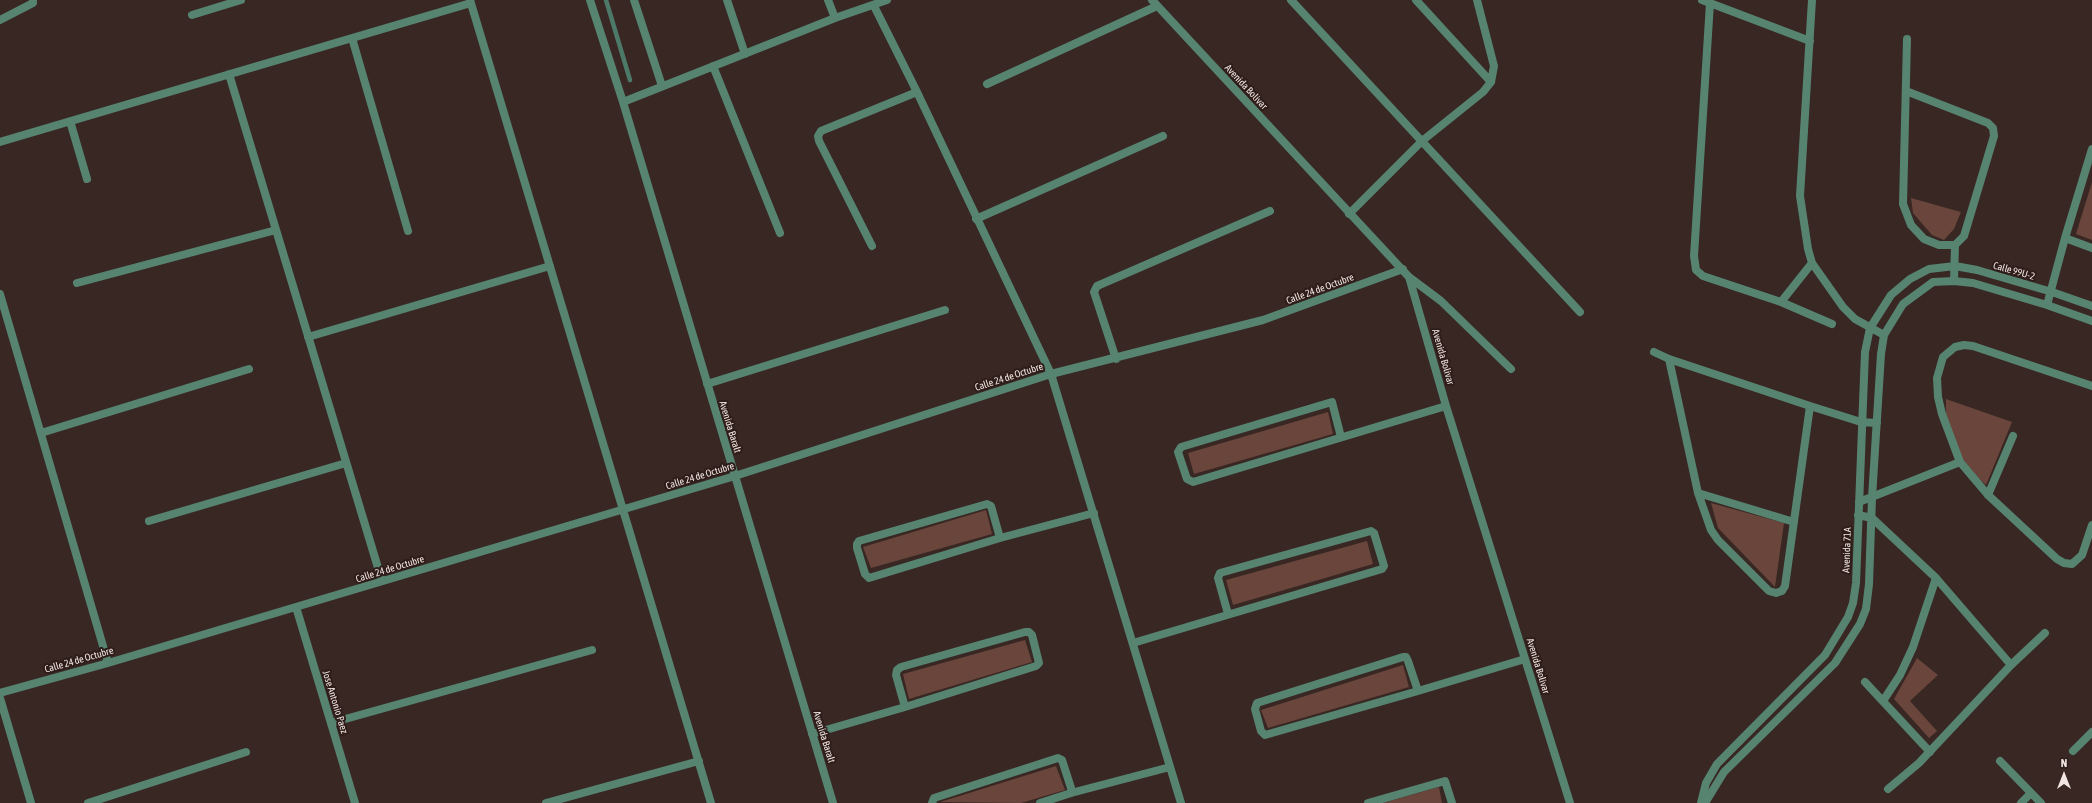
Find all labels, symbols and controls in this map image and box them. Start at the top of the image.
street label: Avenida Bolivar [1222,62,1270,112]
street label: Calle 99U-2 [1992,259,2036,283]
street label: Calle 24 de Octubre [1285,271,1355,307]
street label: Avenida Bolivar [1429,328,1457,386]
street label: Calle 24 de Octubre [973,360,1045,394]
street label: Avenida Baralt [716,400,744,454]
street label: Calle 24 de Octubre [664,460,736,492]
street label: Avenida 71A [1840,527,1854,573]
street label: Calle 24 de Octubre [354,553,426,585]
street label: Avenida Bolivar [1524,637,1552,695]
street label: Calle 24 de Octubre [43,644,115,676]
street label: Jose Antonio Paez [320,669,350,735]
street label: Avenida Baralt [810,710,838,764]
north arrow [2044,755,2084,795]
text: N [2061,757,2067,769]

